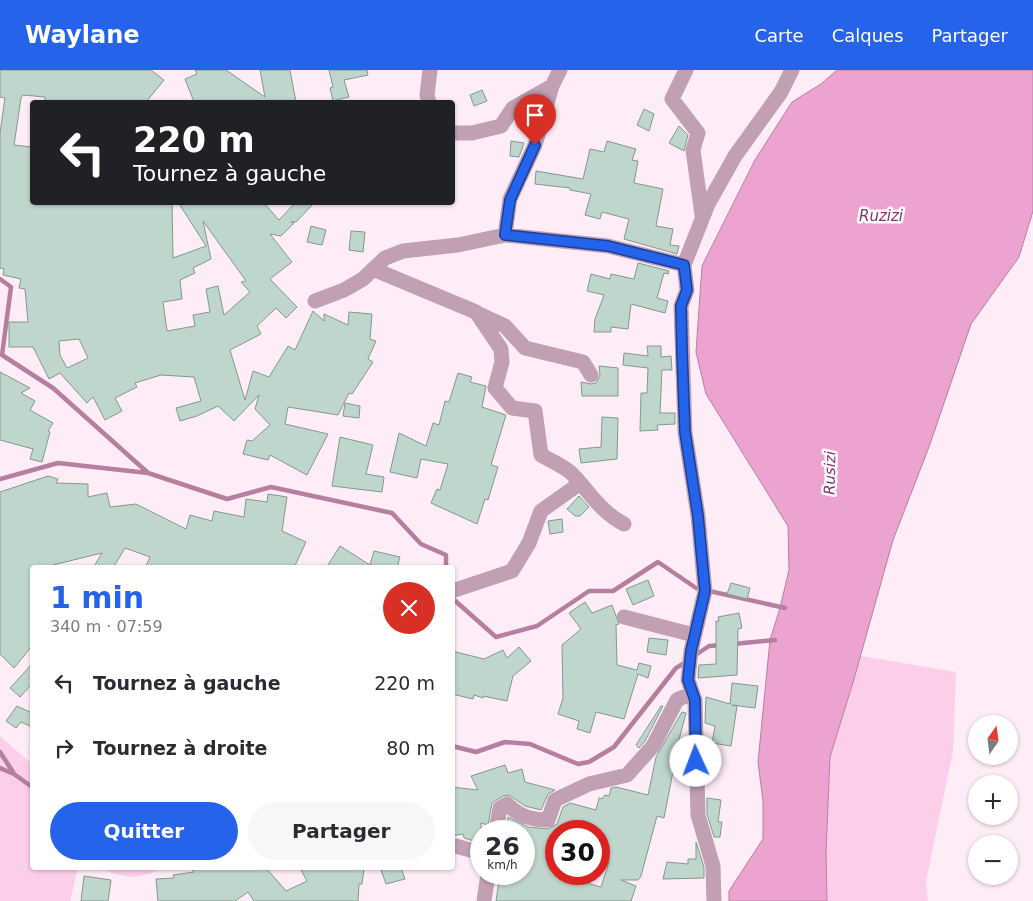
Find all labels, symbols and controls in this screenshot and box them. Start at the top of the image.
text: Waylane [25,21,140,49]
text: Carte [755,25,804,46]
text: Calques [832,25,904,46]
text: Partager [932,25,1008,46]
pin [514,94,556,145]
icon: arrive [521,101,549,129]
icon: left [50,120,115,185]
text: 220 m [133,120,255,160]
text: Tournez à gauche [133,161,326,186]
water label: Ruzizi [859,207,904,225]
water label: Rusizi [821,450,839,495]
text: 1 min [50,580,144,615]
button: close [383,582,435,634]
text: 340 m · 07:59 [50,617,163,636]
icon: left [50,669,78,697]
text: Tournez à gauche [93,672,281,694]
text: 220 m [374,672,435,694]
north arrow [968,715,1018,765]
map controls [968,715,1018,885]
icon: right [50,734,78,762]
position arrow [669,734,721,786]
text: Tournez à droite [93,737,267,759]
text: 80 m [386,737,435,759]
button: + [968,775,1018,825]
button: Quitter [50,802,238,860]
button: Partager [248,802,435,860]
speed limit sign: 30 [545,820,610,885]
text: 26 [485,832,520,861]
button: − [968,835,1018,885]
text: km/h [487,858,518,872]

